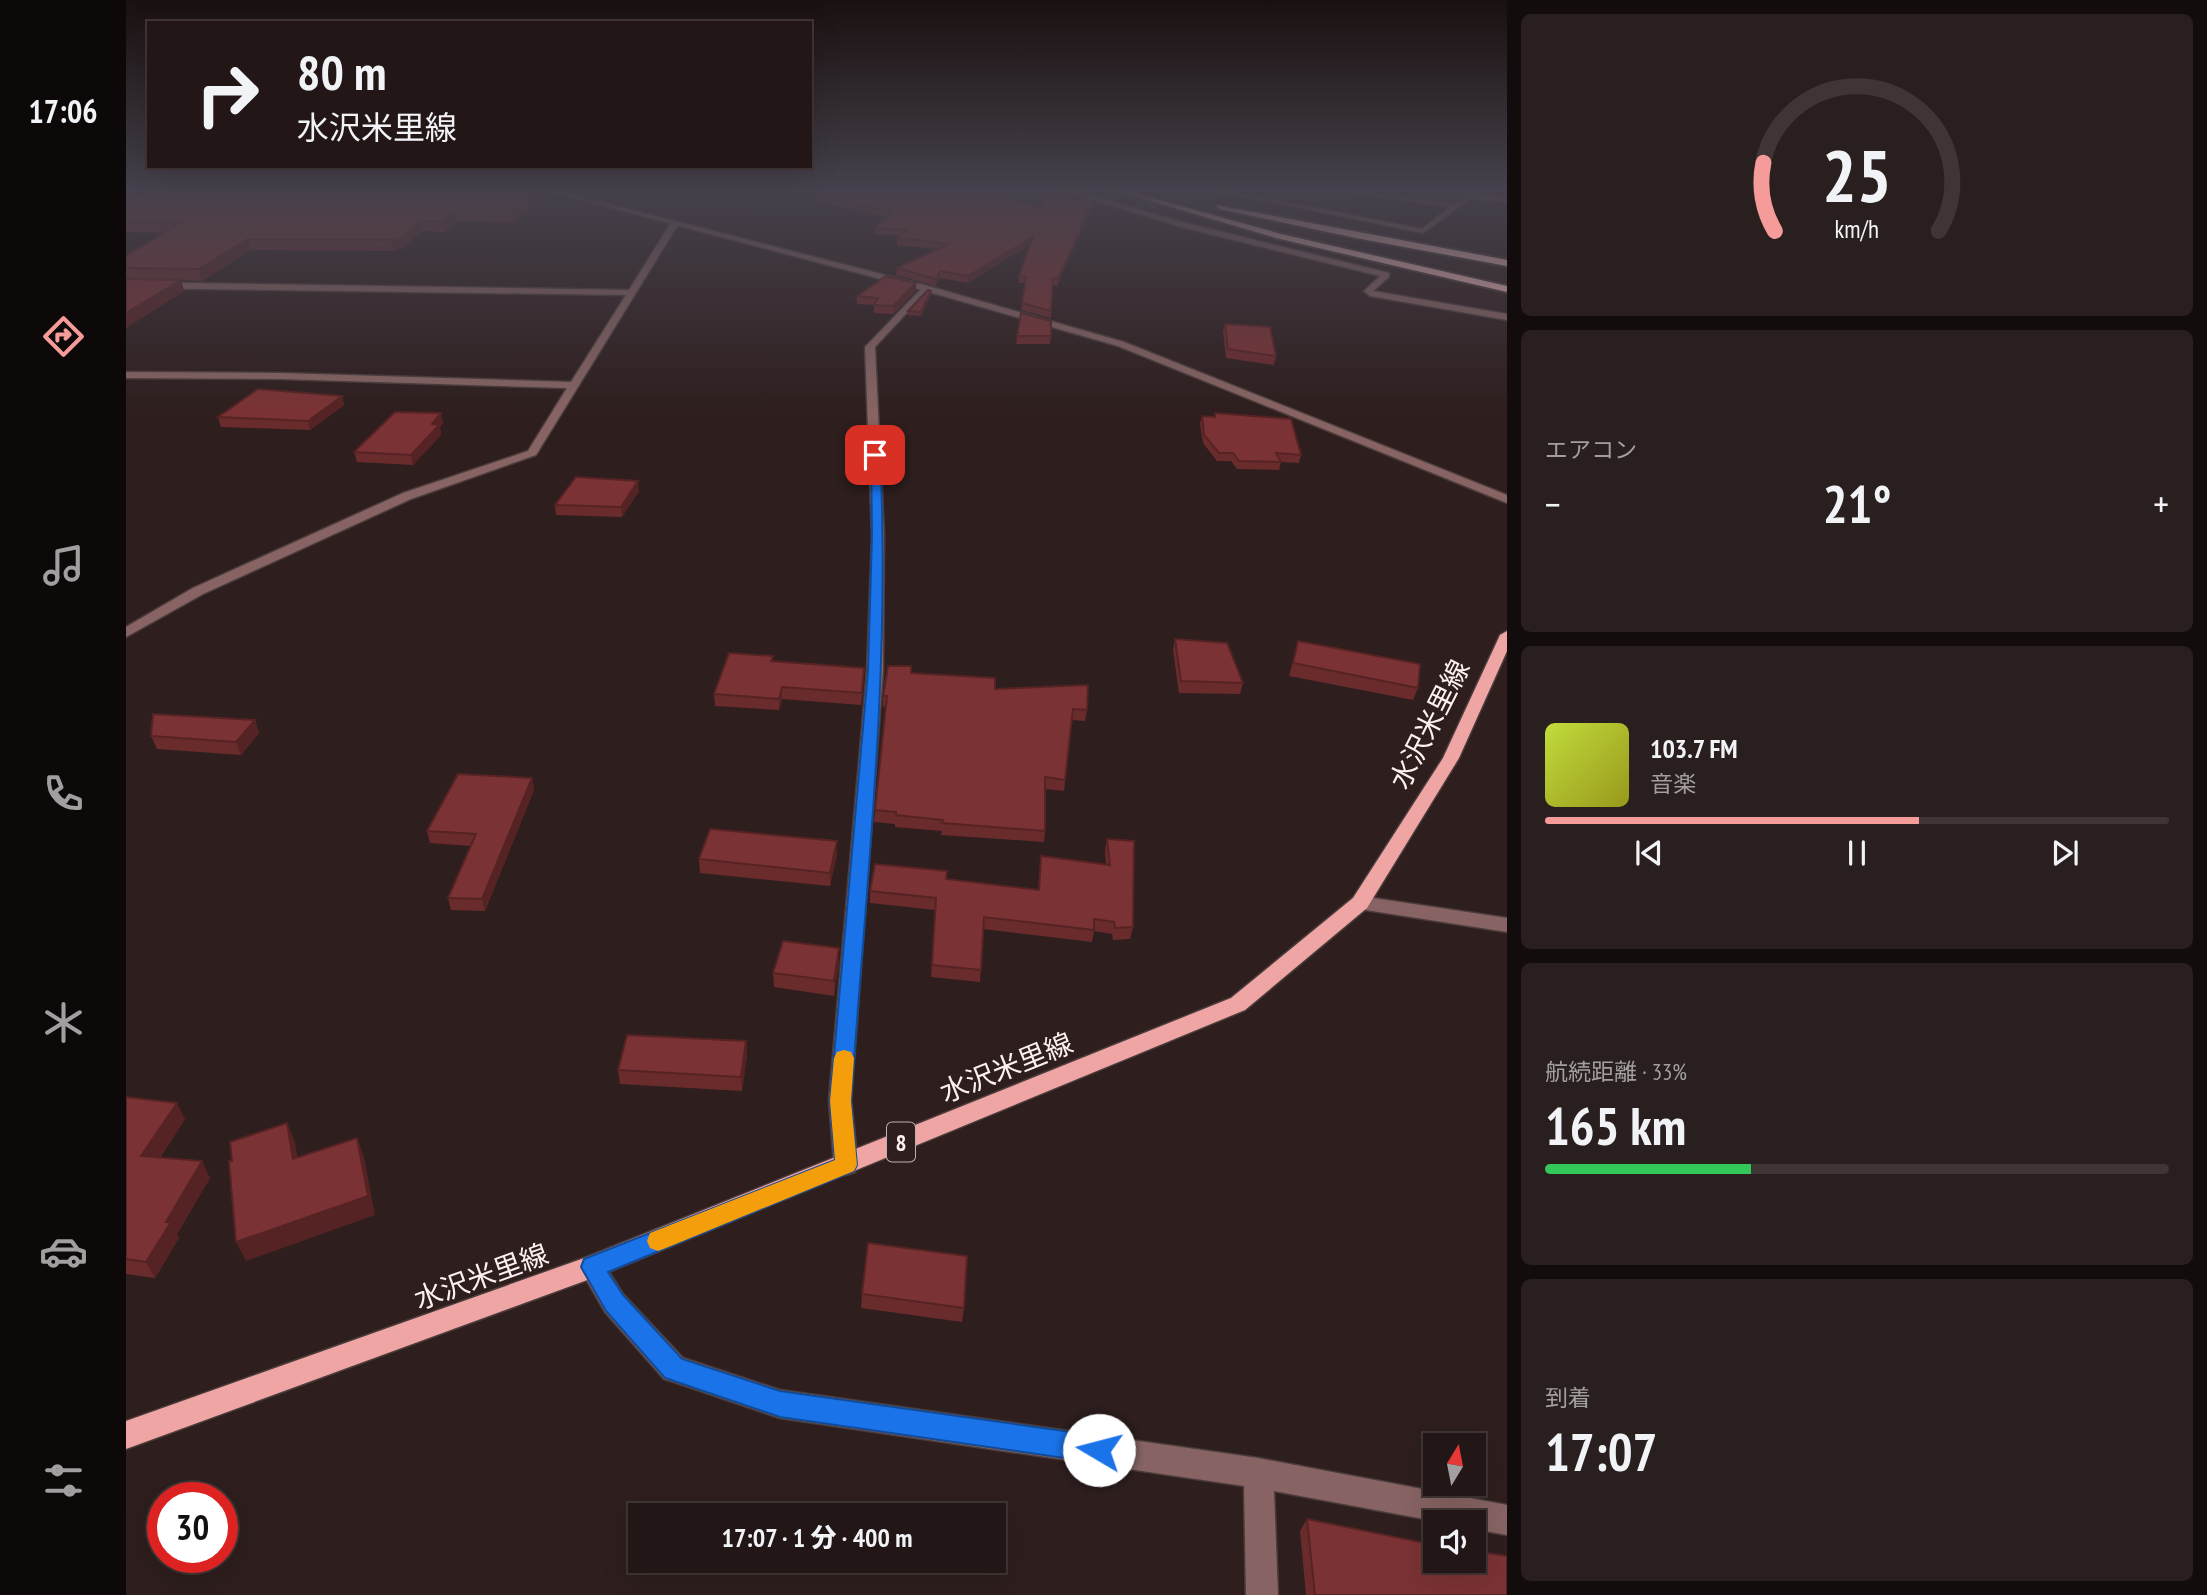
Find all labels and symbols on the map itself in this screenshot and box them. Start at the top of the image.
pin [845,425,905,485]
street label: 水沢米里線 [1381,653,1477,795]
street label: 水沢米里線 [934,1024,1078,1110]
road number: 8 [887,1122,915,1162]
street label: 水沢米里線 [409,1235,553,1317]
position arrow [1062,1413,1136,1487]
north arrow [1423,1433,1486,1496]
speed limit sign: 30 [147,1482,238,1573]

